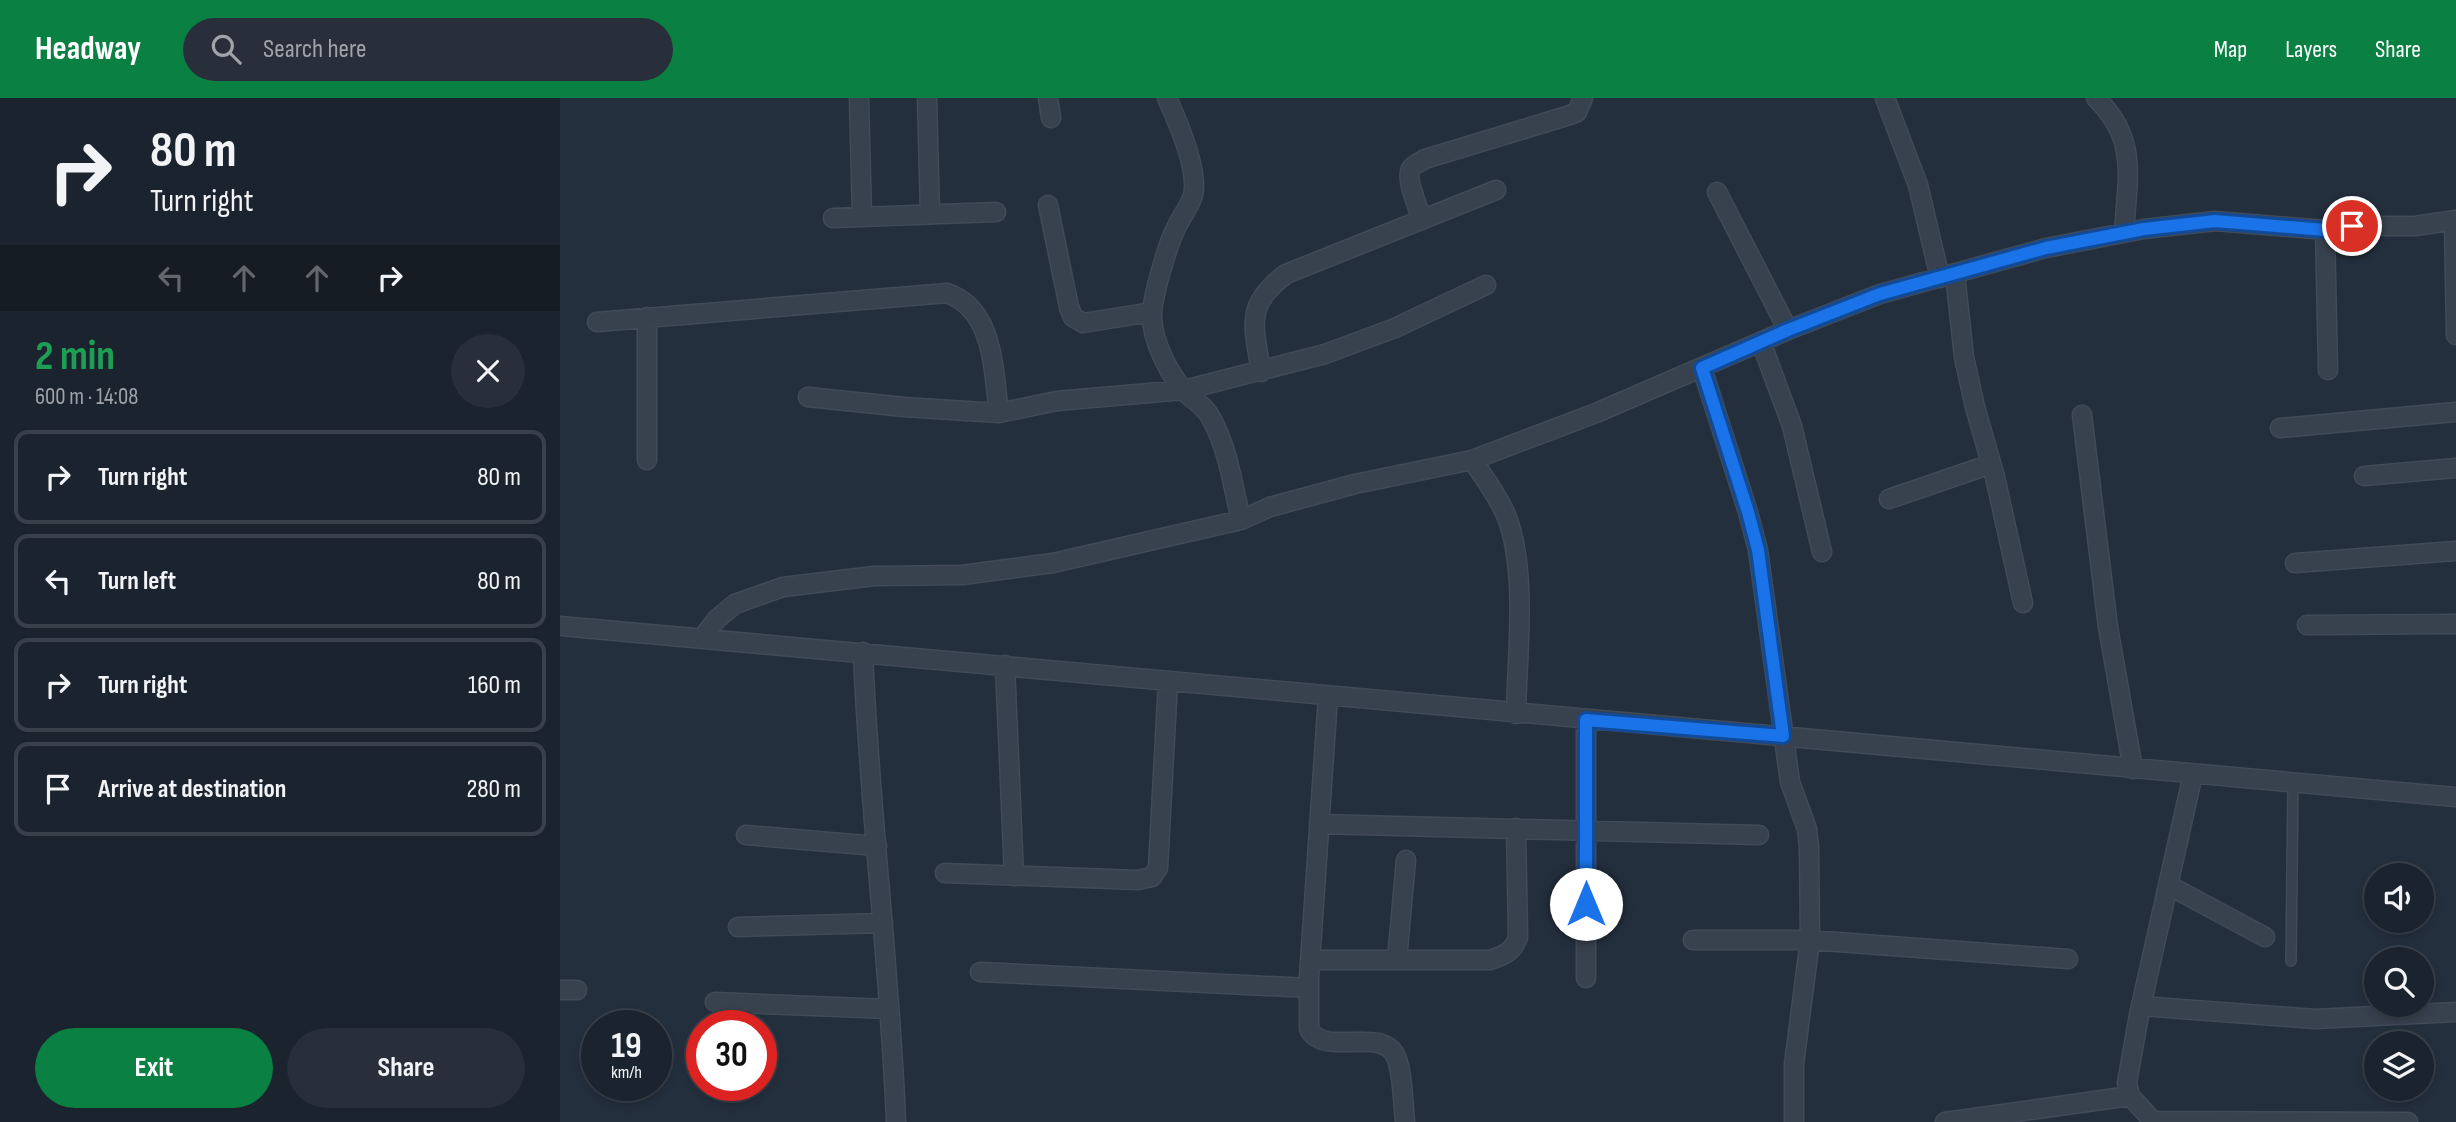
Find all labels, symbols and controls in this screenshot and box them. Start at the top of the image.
search box [183,18,673,81]
text: Headway [35,29,141,69]
icon: search [207,30,245,68]
text: Search here [263,34,366,65]
text: Map [2214,35,2247,64]
text: Layers [2285,35,2337,64]
text: Share [2375,35,2421,64]
text: 80 m [150,122,237,181]
icon: right [35,126,126,217]
text: Turn right [150,182,254,221]
pin [2322,196,2382,256]
icon: arrive [2333,207,2371,245]
icon: left [152,259,190,297]
icon: ahead [225,259,263,297]
icon: ahead [298,259,336,297]
icon: right [371,259,409,297]
text: 2 min [35,331,115,382]
button: close [451,334,525,408]
text: 600 m · 14:08 [35,383,138,411]
icon: right [39,458,77,496]
text: Turn right [98,462,187,493]
text: 80 m [477,462,521,493]
icon: left [39,562,77,600]
text: Turn left [98,566,176,597]
text: 80 m [477,566,521,597]
icon: right [39,666,77,704]
text: Turn right [98,670,187,701]
text: 160 m [468,670,521,701]
icon: arrive [39,770,77,808]
text: Arrive at destination [98,774,286,805]
text: 280 m [466,774,521,805]
map controls [2364,863,2434,1101]
button: sound [2364,863,2434,933]
position arrow [1549,867,1623,941]
button: search [2364,947,2434,1017]
speed limit sign: 30 [686,1010,777,1101]
text: 19 [611,1025,642,1068]
button: Exit [35,1028,273,1108]
button: Share [287,1028,525,1108]
button: layers [2364,1031,2434,1101]
text: km/h [611,1062,642,1083]

